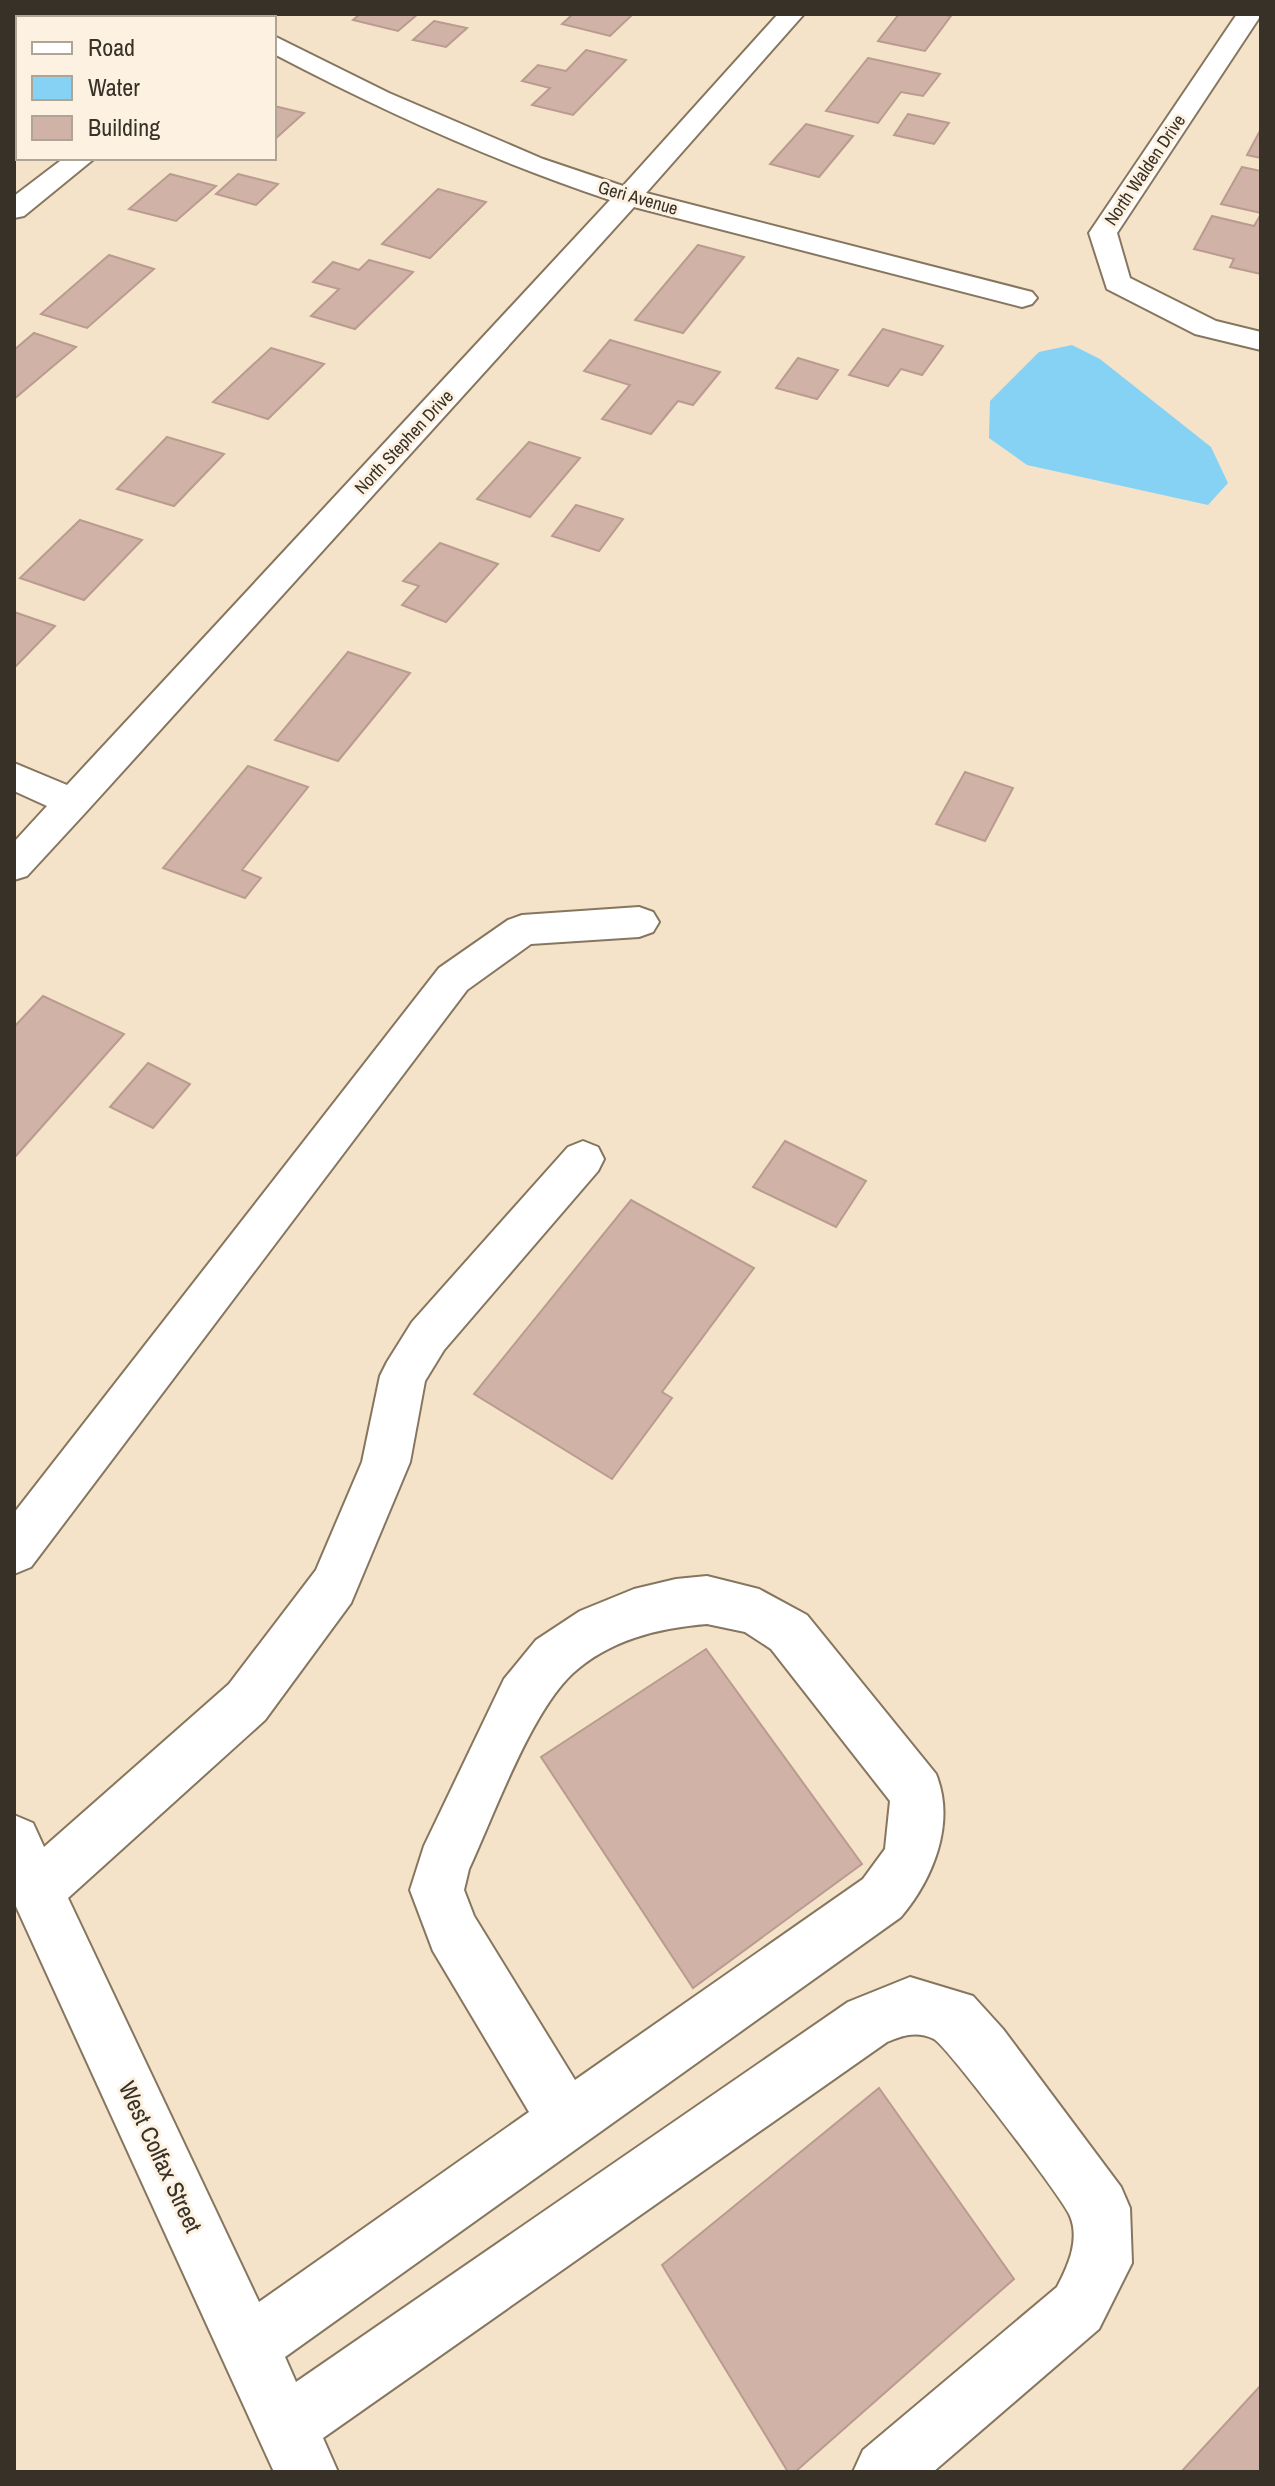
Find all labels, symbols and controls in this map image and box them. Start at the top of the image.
legend [16,16,276,160]
text: Road [88,31,135,63]
text: Water [88,71,140,103]
street label: North Walden Drive [1098,109,1191,230]
text: Building [88,111,160,143]
street label: Geri Avenue [595,174,681,221]
street label: North Stephen Drive [349,384,459,499]
street label: West Colfax Street [112,2076,210,2238]

